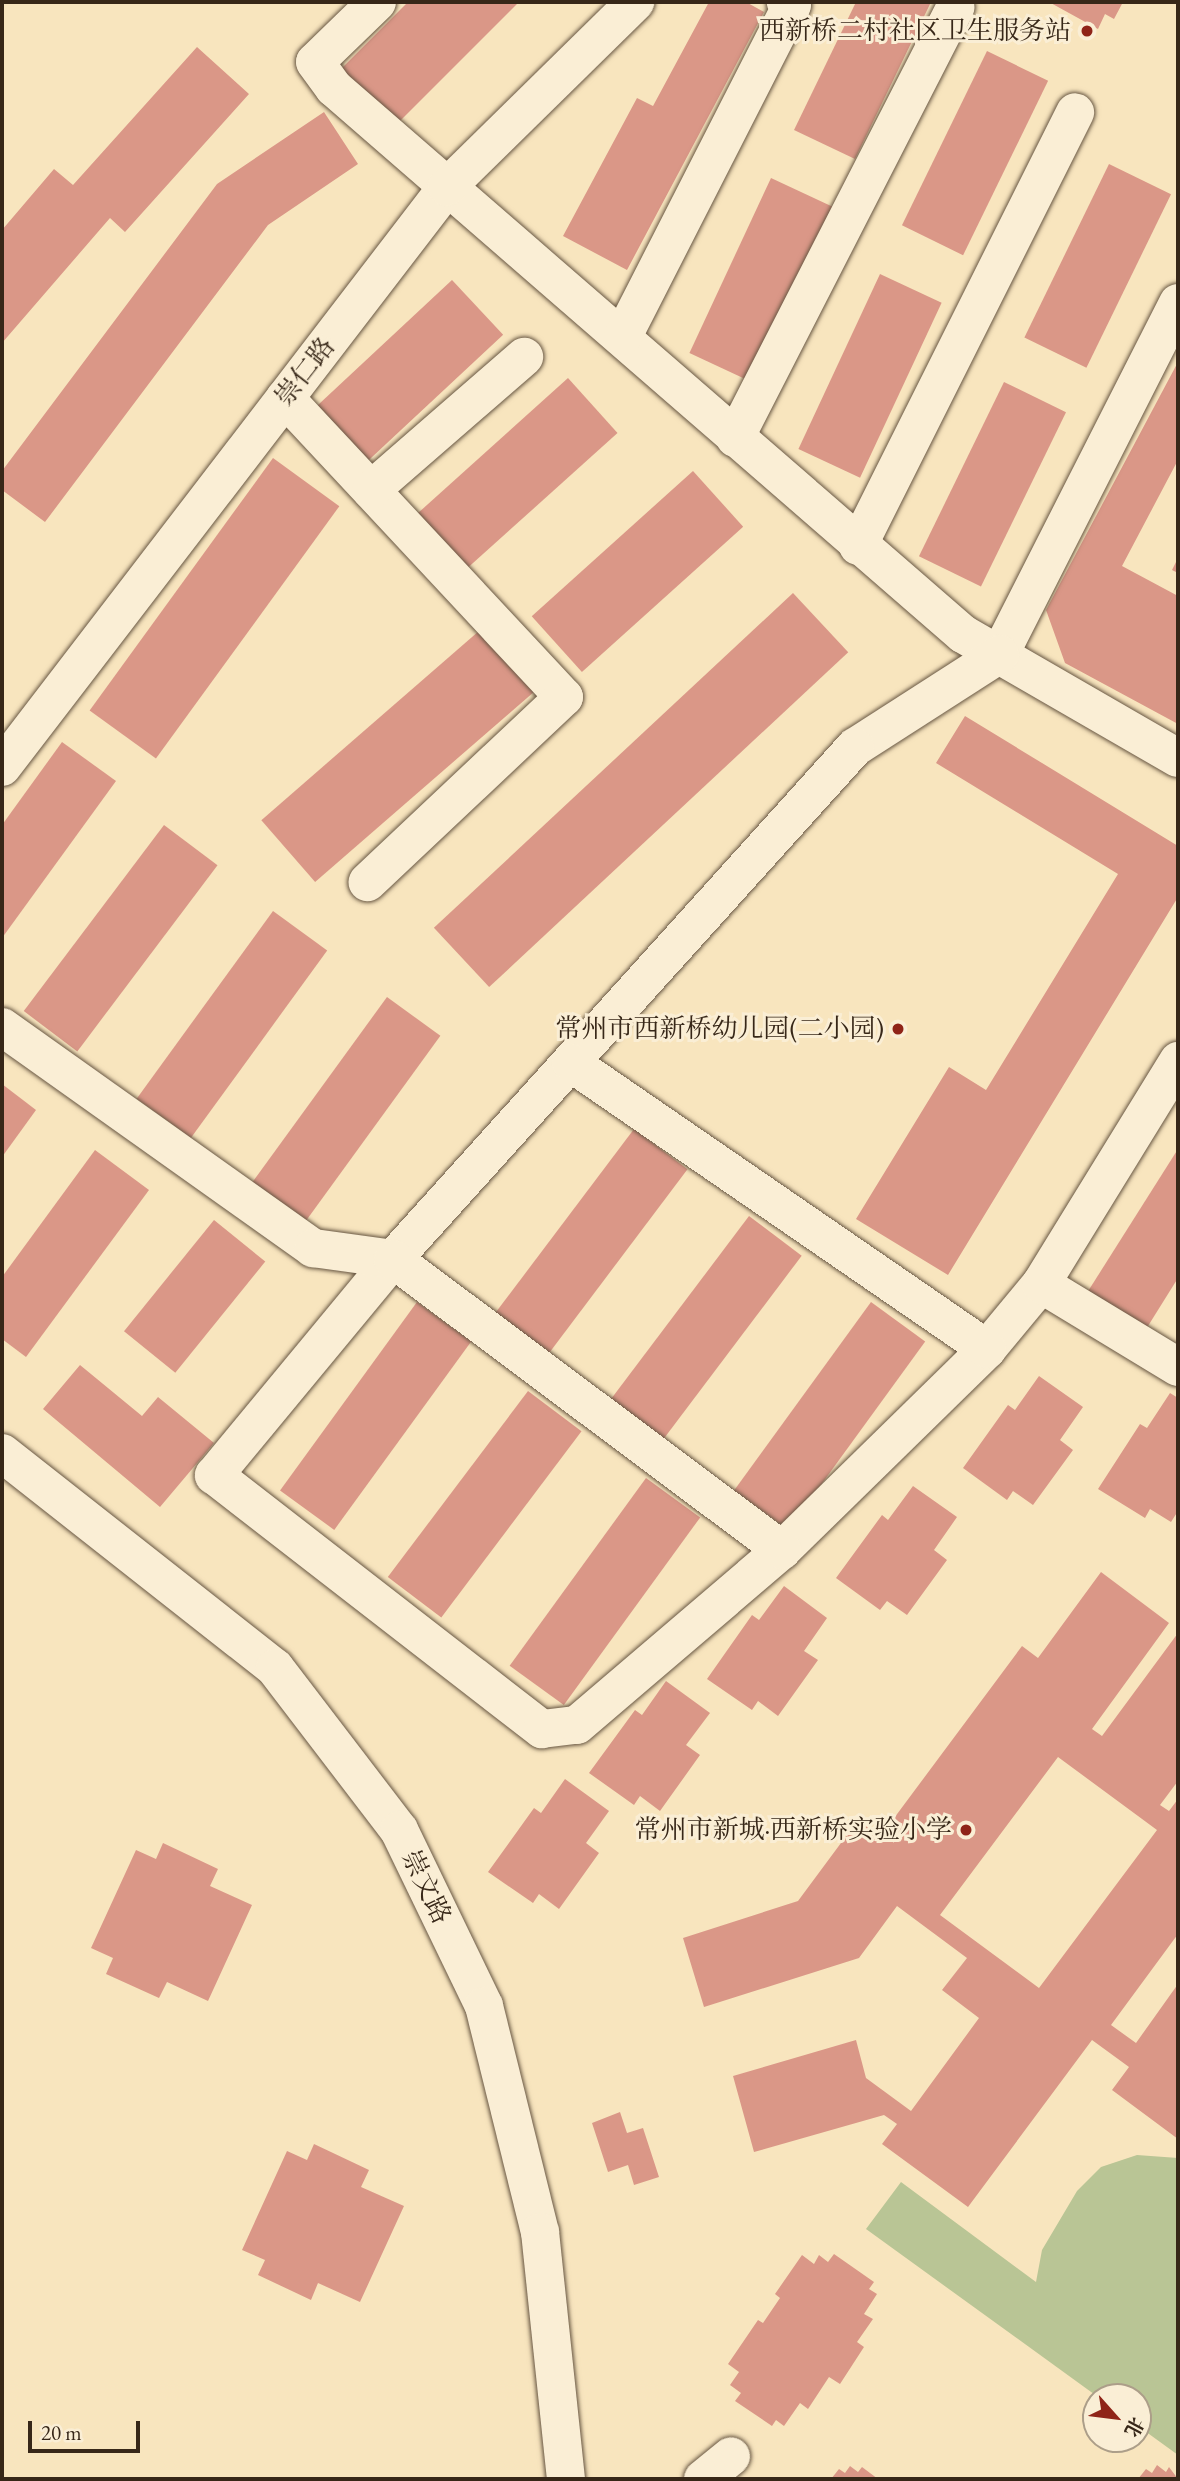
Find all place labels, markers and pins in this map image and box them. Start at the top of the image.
place label: 西新桥二村社区卫生服务站 [759,15,1071,47]
marker: 西新桥二村社区卫生服务站 [1077,21,1097,41]
place label: 常州市西新桥幼儿园(二小园) [556,1013,884,1045]
marker: 常州市西新桥幼儿园(二小园) [890,1021,906,1037]
place label: 常州市新城·西新桥实验小学 [635,1814,952,1846]
marker: 常州市新城·西新桥实验小学 [958,1822,974,1838]

